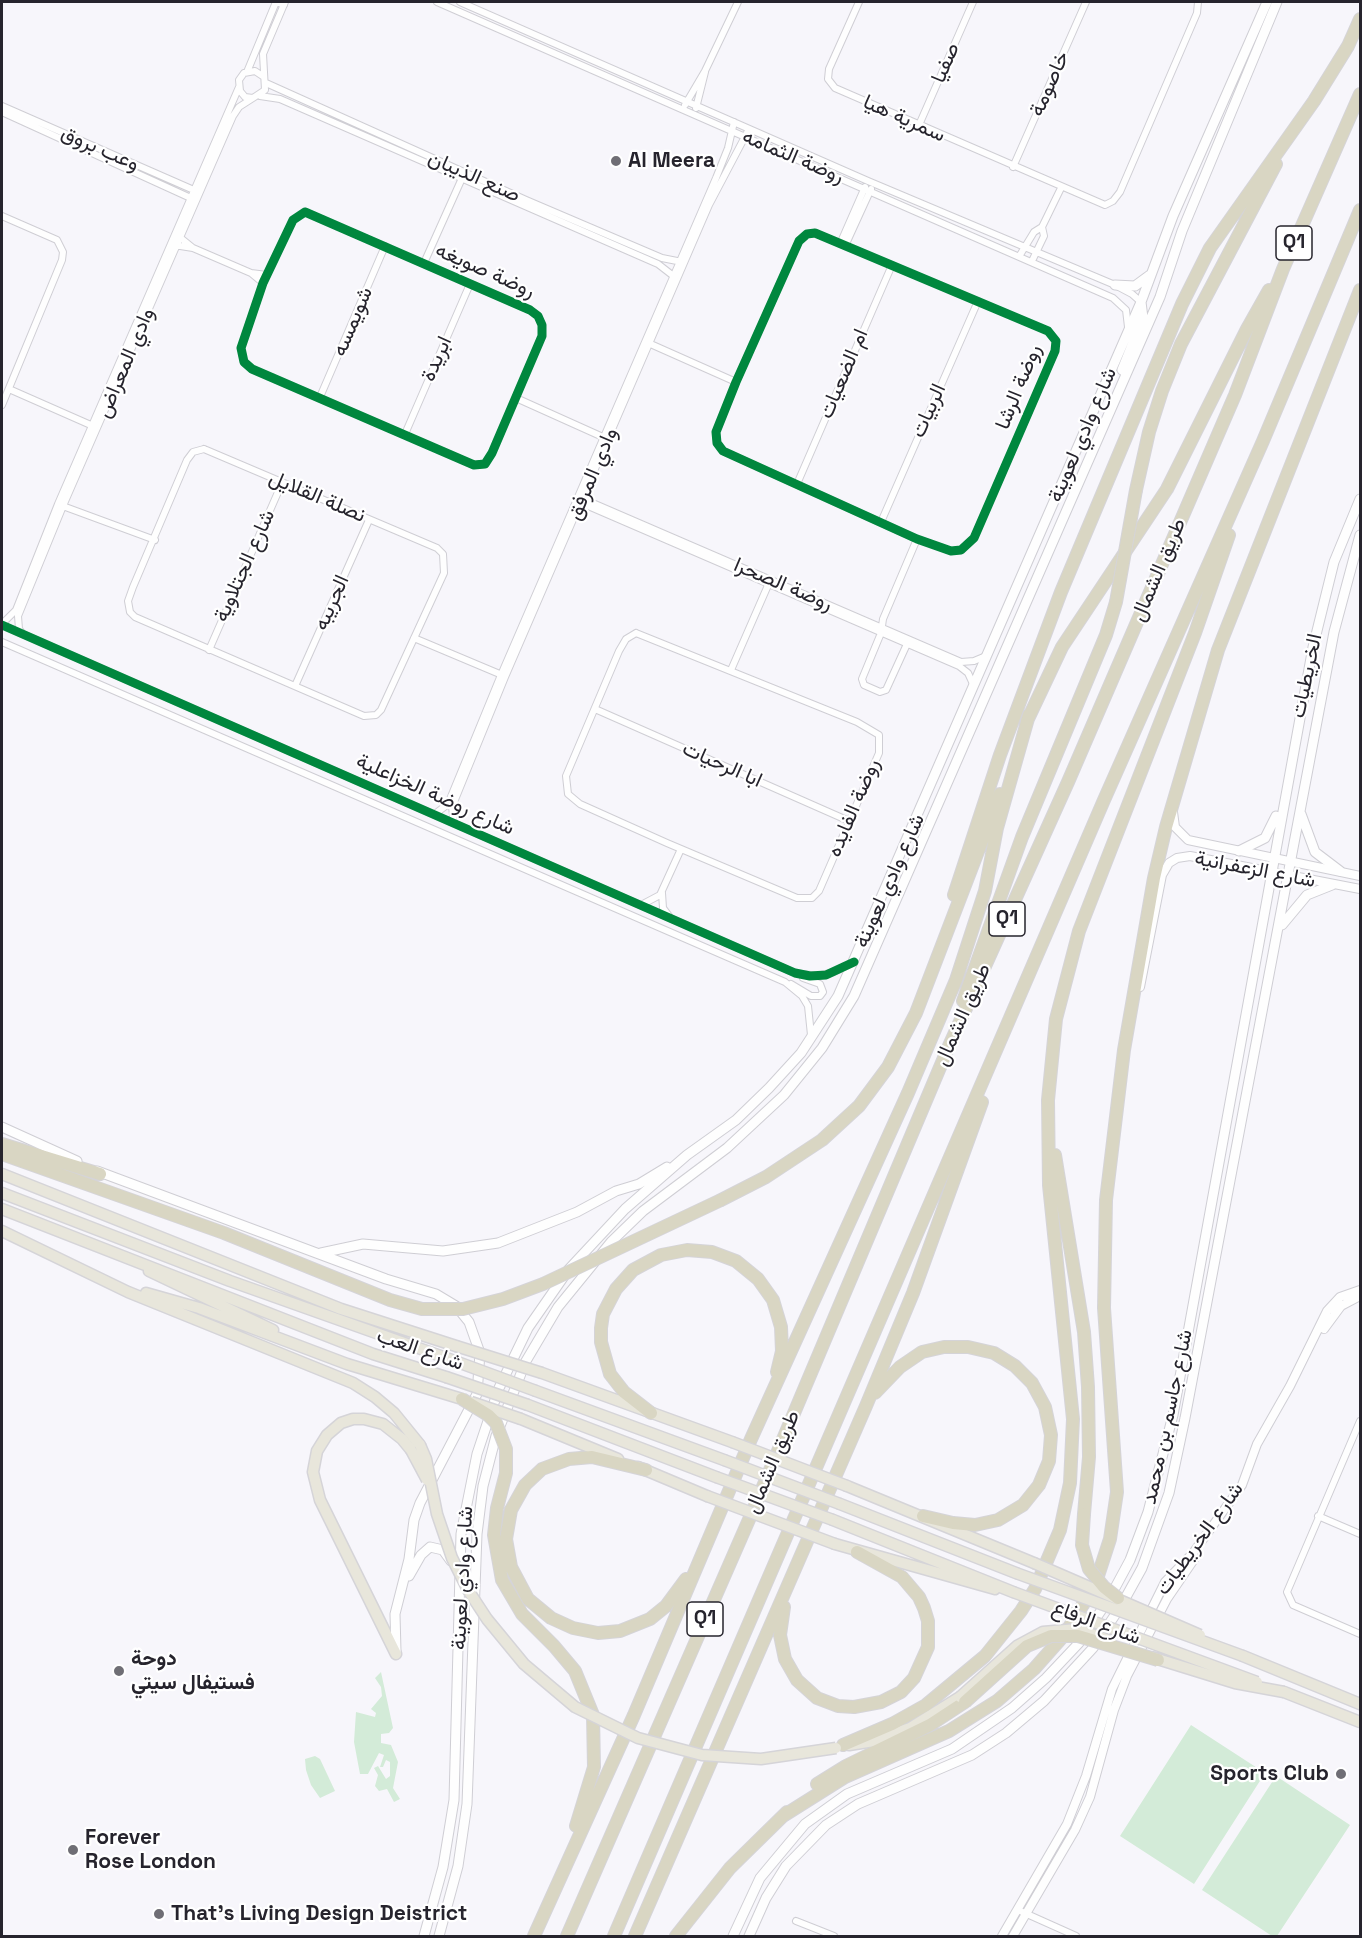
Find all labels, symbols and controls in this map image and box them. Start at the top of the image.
street label: صفيا [926,39,966,87]
street label: خاصومة [1025,48,1075,120]
street label: سمرية هيا [859,90,949,148]
street label: وعب بروق [57,121,143,177]
street label: روضة الثمامه [738,124,848,190]
street label: صنع الذيبان [424,146,524,208]
place label: Al Meera [628,148,715,174]
marker: Al Meera [609,154,623,168]
road number: Q1 [1276,226,1312,260]
street label: روضة صويغه [431,238,539,304]
street label: شويمسه [327,283,379,361]
street label: وادي المعراض [92,304,160,422]
street label: ام الضعيات [814,325,874,423]
street label: ابريدة [416,333,458,385]
street label: روضة الرشا [991,341,1047,433]
street label: شارع وادي لعوينة [1043,364,1123,506]
street label: الربيات [906,380,952,442]
street label: وادي المرفق [562,424,624,524]
street label: نصلة القلايل [265,465,369,529]
street label: شارع الجتلاوية [209,506,281,626]
street label: طريق الشمال [1126,515,1192,625]
street label: روضة الصحرا [730,553,836,617]
street label: الجريبه [309,571,355,635]
street label: الخريطيات [1286,632,1328,720]
street label: ابا الرحيات [678,736,766,794]
street label: شارع روضة الخزاعلية [352,749,518,841]
street label: روضة الفايده [822,755,886,861]
street label: شارع وادي لعوينة [849,810,931,952]
street label: شارع الزعفرانية [1192,846,1318,894]
road number: Q1 [989,902,1025,936]
street label: طريق الشمال [929,960,997,1070]
street label: شارع العب [373,1323,467,1377]
street label: شارع جاسم بن محمد [1137,1327,1199,1507]
street label: طريق الشمال [740,1407,806,1517]
street label: شارع الخريطيات [1151,1478,1249,1600]
street label: شارع وادي لعوينة [447,1505,479,1651]
street label: شارع الرفاع [1048,1595,1144,1651]
road number: Q1 [687,1602,723,1636]
place label: دوحة فستيفال سيتي [131,1646,255,1696]
marker: دوحة فستيفال سيتي [112,1664,126,1678]
place label: Sports Club [1210,1761,1329,1787]
marker: Sports Club [1334,1767,1348,1781]
place label: Forever Rose London [85,1825,216,1875]
marker: Forever Rose London [66,1843,80,1857]
place label: That's Living Design Deistrict [171,1901,467,1927]
marker: That's Living Design Deistrict [152,1907,166,1921]

